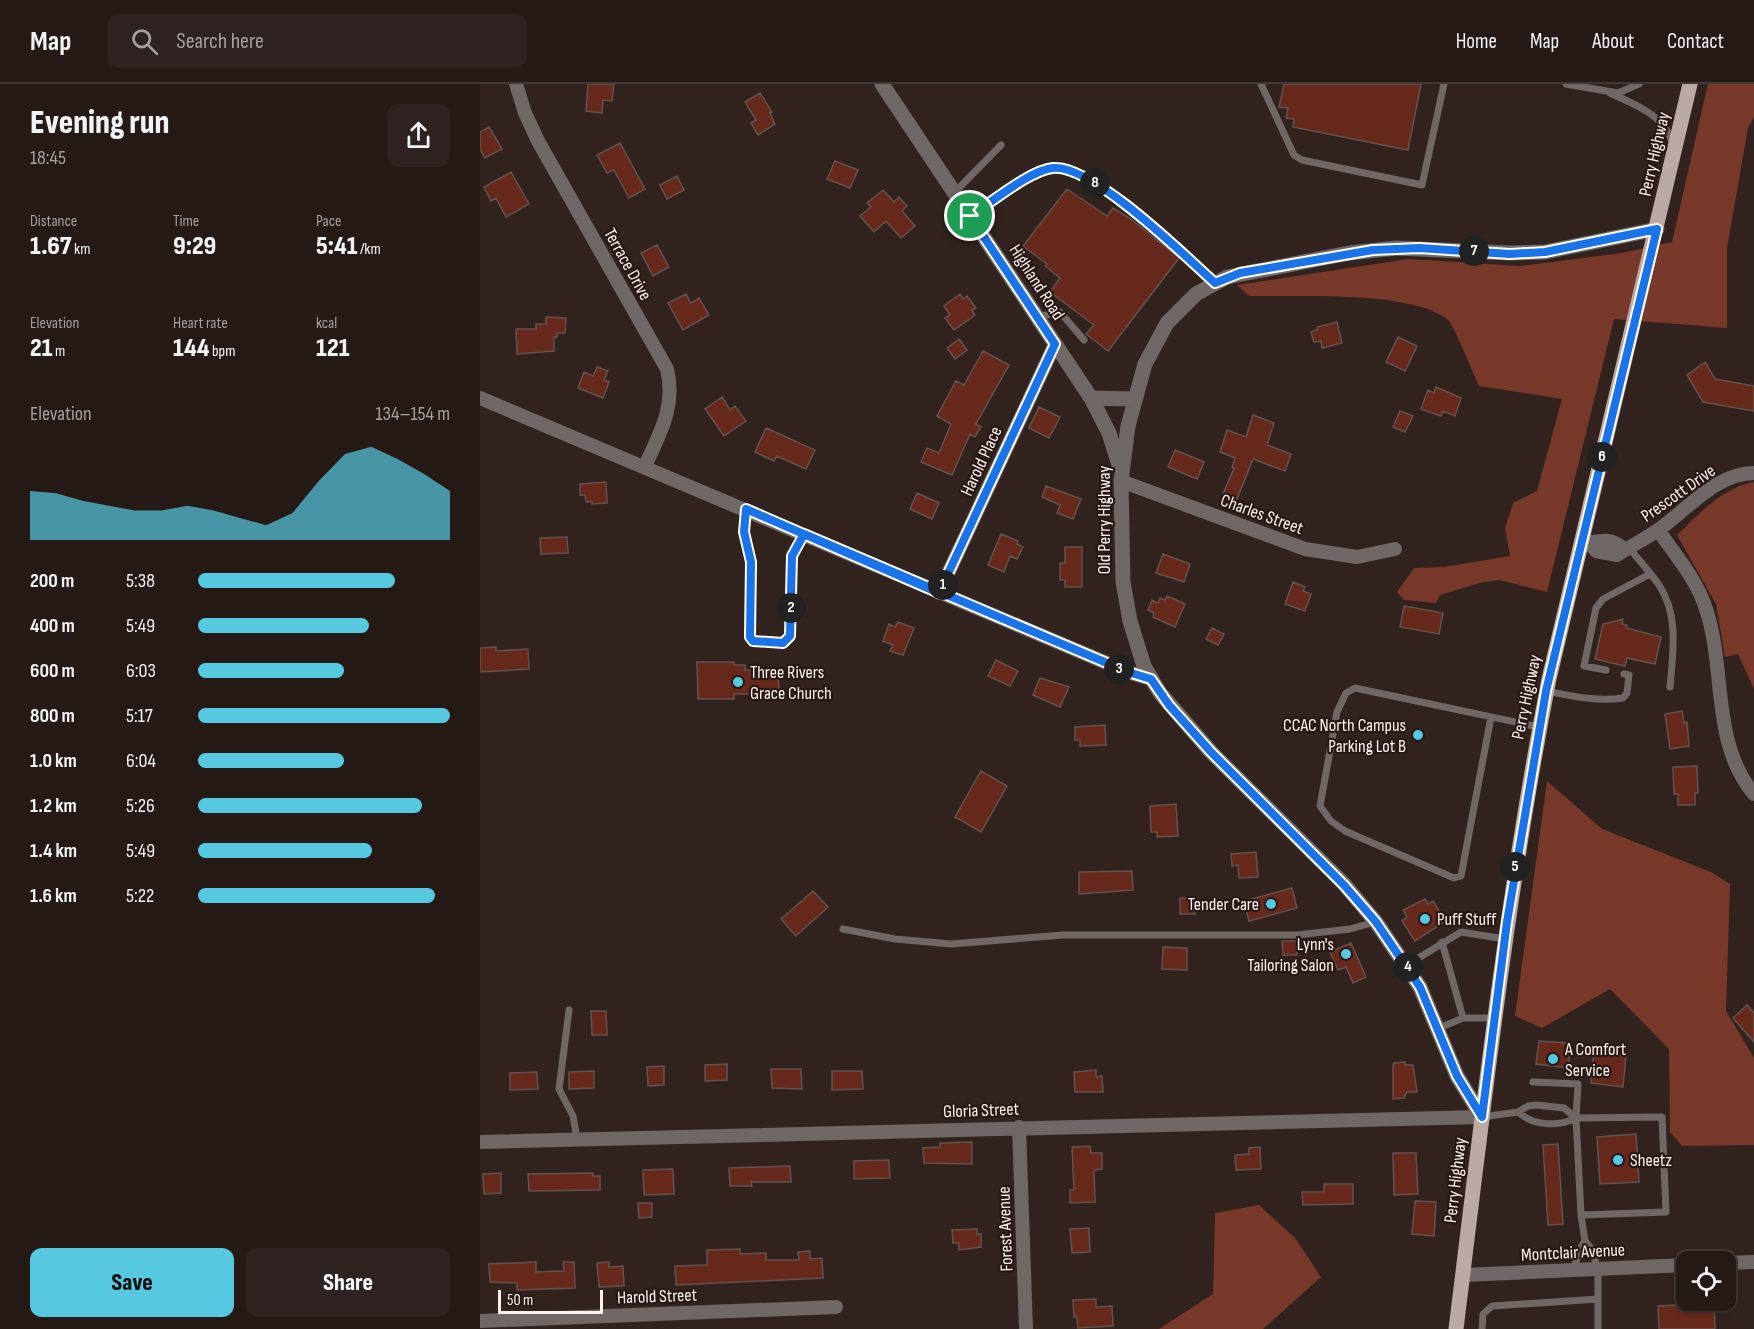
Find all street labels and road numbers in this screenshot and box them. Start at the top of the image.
street label: Perry Highway [1635,110,1674,198]
street label: Terrace Drive [599,225,656,304]
street label: Highland Road [1004,241,1069,324]
street label: Harold Place [956,423,1007,499]
street label: Prescott Drive [1637,460,1720,527]
street label: Old Perry Highway [1094,466,1115,574]
street label: Charles Street [1218,490,1307,539]
street label: Perry Highway [1507,653,1546,741]
street label: Gloria Street [943,1099,1020,1122]
street label: Perry Highway [1440,1136,1471,1224]
street label: Forest Avenue [994,1186,1017,1272]
street label: Montclair Avenue [1520,1239,1626,1266]
street label: Harold Street [617,1285,698,1308]

